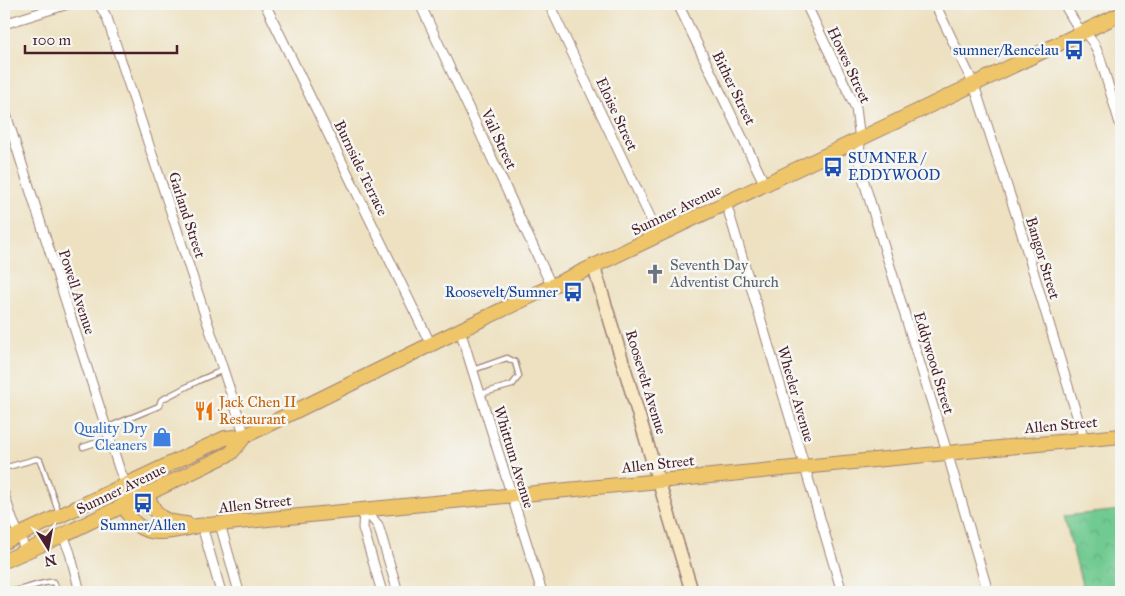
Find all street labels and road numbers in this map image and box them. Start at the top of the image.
street label: Howes Street [823,24,875,107]
street label: Bither Street [708,48,760,128]
street label: Eloise Street [592,75,642,154]
street label: Vail Street [477,105,521,173]
street label: Burnside Terrace [330,117,392,219]
street label: Garland Street [165,170,210,261]
street label: Sumner Avenue [628,181,724,239]
street label: Bangor Street [1022,215,1064,302]
street label: Powell Avenue [55,247,99,337]
street label: Eddywood Street [910,310,958,417]
street label: Roosevelt Avenue [622,328,670,436]
street label: Wheeler Avenue [774,344,818,444]
street label: Whittum Avenue [490,404,538,510]
street label: Allen Street [1023,413,1099,437]
street label: Allen Street [620,451,696,477]
street label: Sumner Avenue [73,460,169,518]
street label: Allen Street [217,491,293,517]

